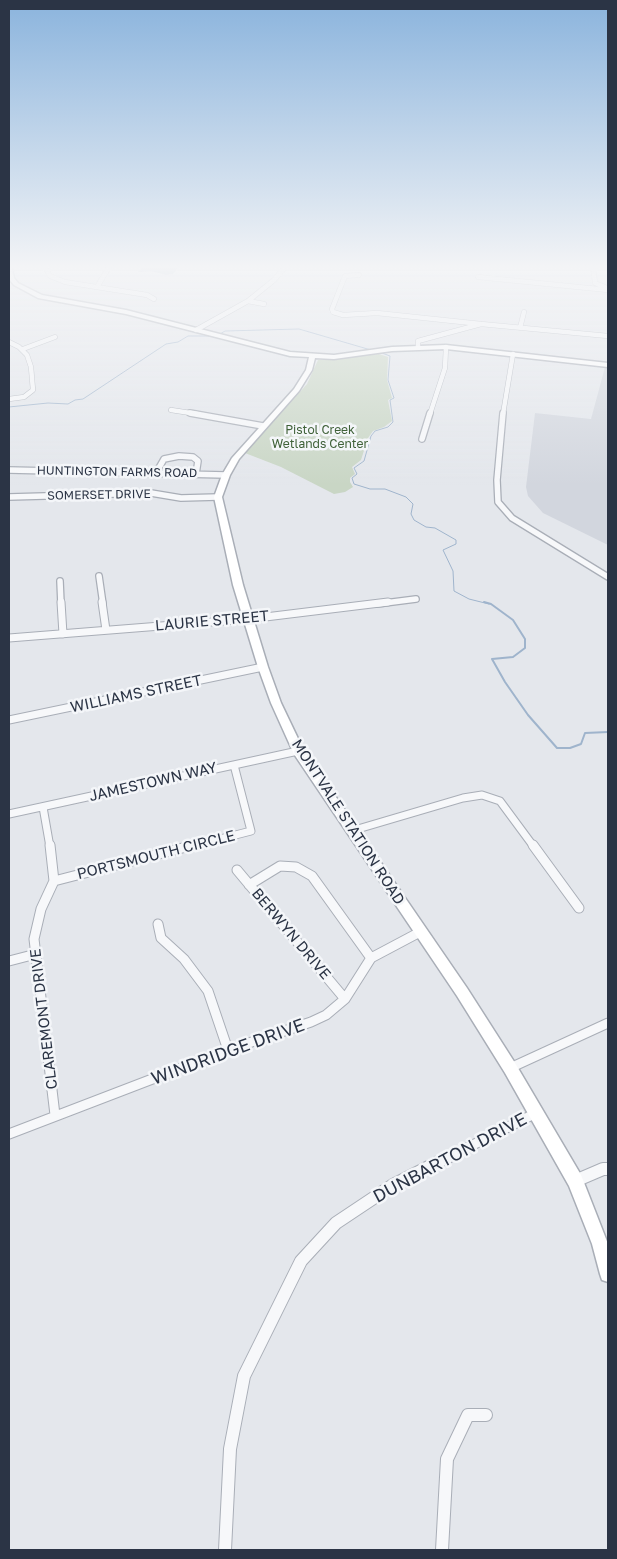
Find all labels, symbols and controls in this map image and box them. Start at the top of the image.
park label: Pistol Creek Wetlands Center [272,423,368,451]
street label: HUNTINGTON FARMS ROAD [37,463,197,481]
street label: SOMERSET DRIVE [47,487,151,503]
street label: LAURIE STREET [154,607,270,635]
street label: WILLIAMS STREET [69,671,203,717]
street label: MONTVALE STATION ROAD [288,736,408,908]
street label: JAMESTOWN WAY [87,759,219,805]
street label: PORTSMOUTH CIRCLE [75,827,237,883]
street label: BERWYN DRIVE [248,885,334,983]
street label: CLAREMONT DRIVE [26,948,62,1090]
street label: WINDRIDGE DRIVE [148,1014,308,1090]
street label: DUNBARTON DRIVE [369,1108,531,1208]

